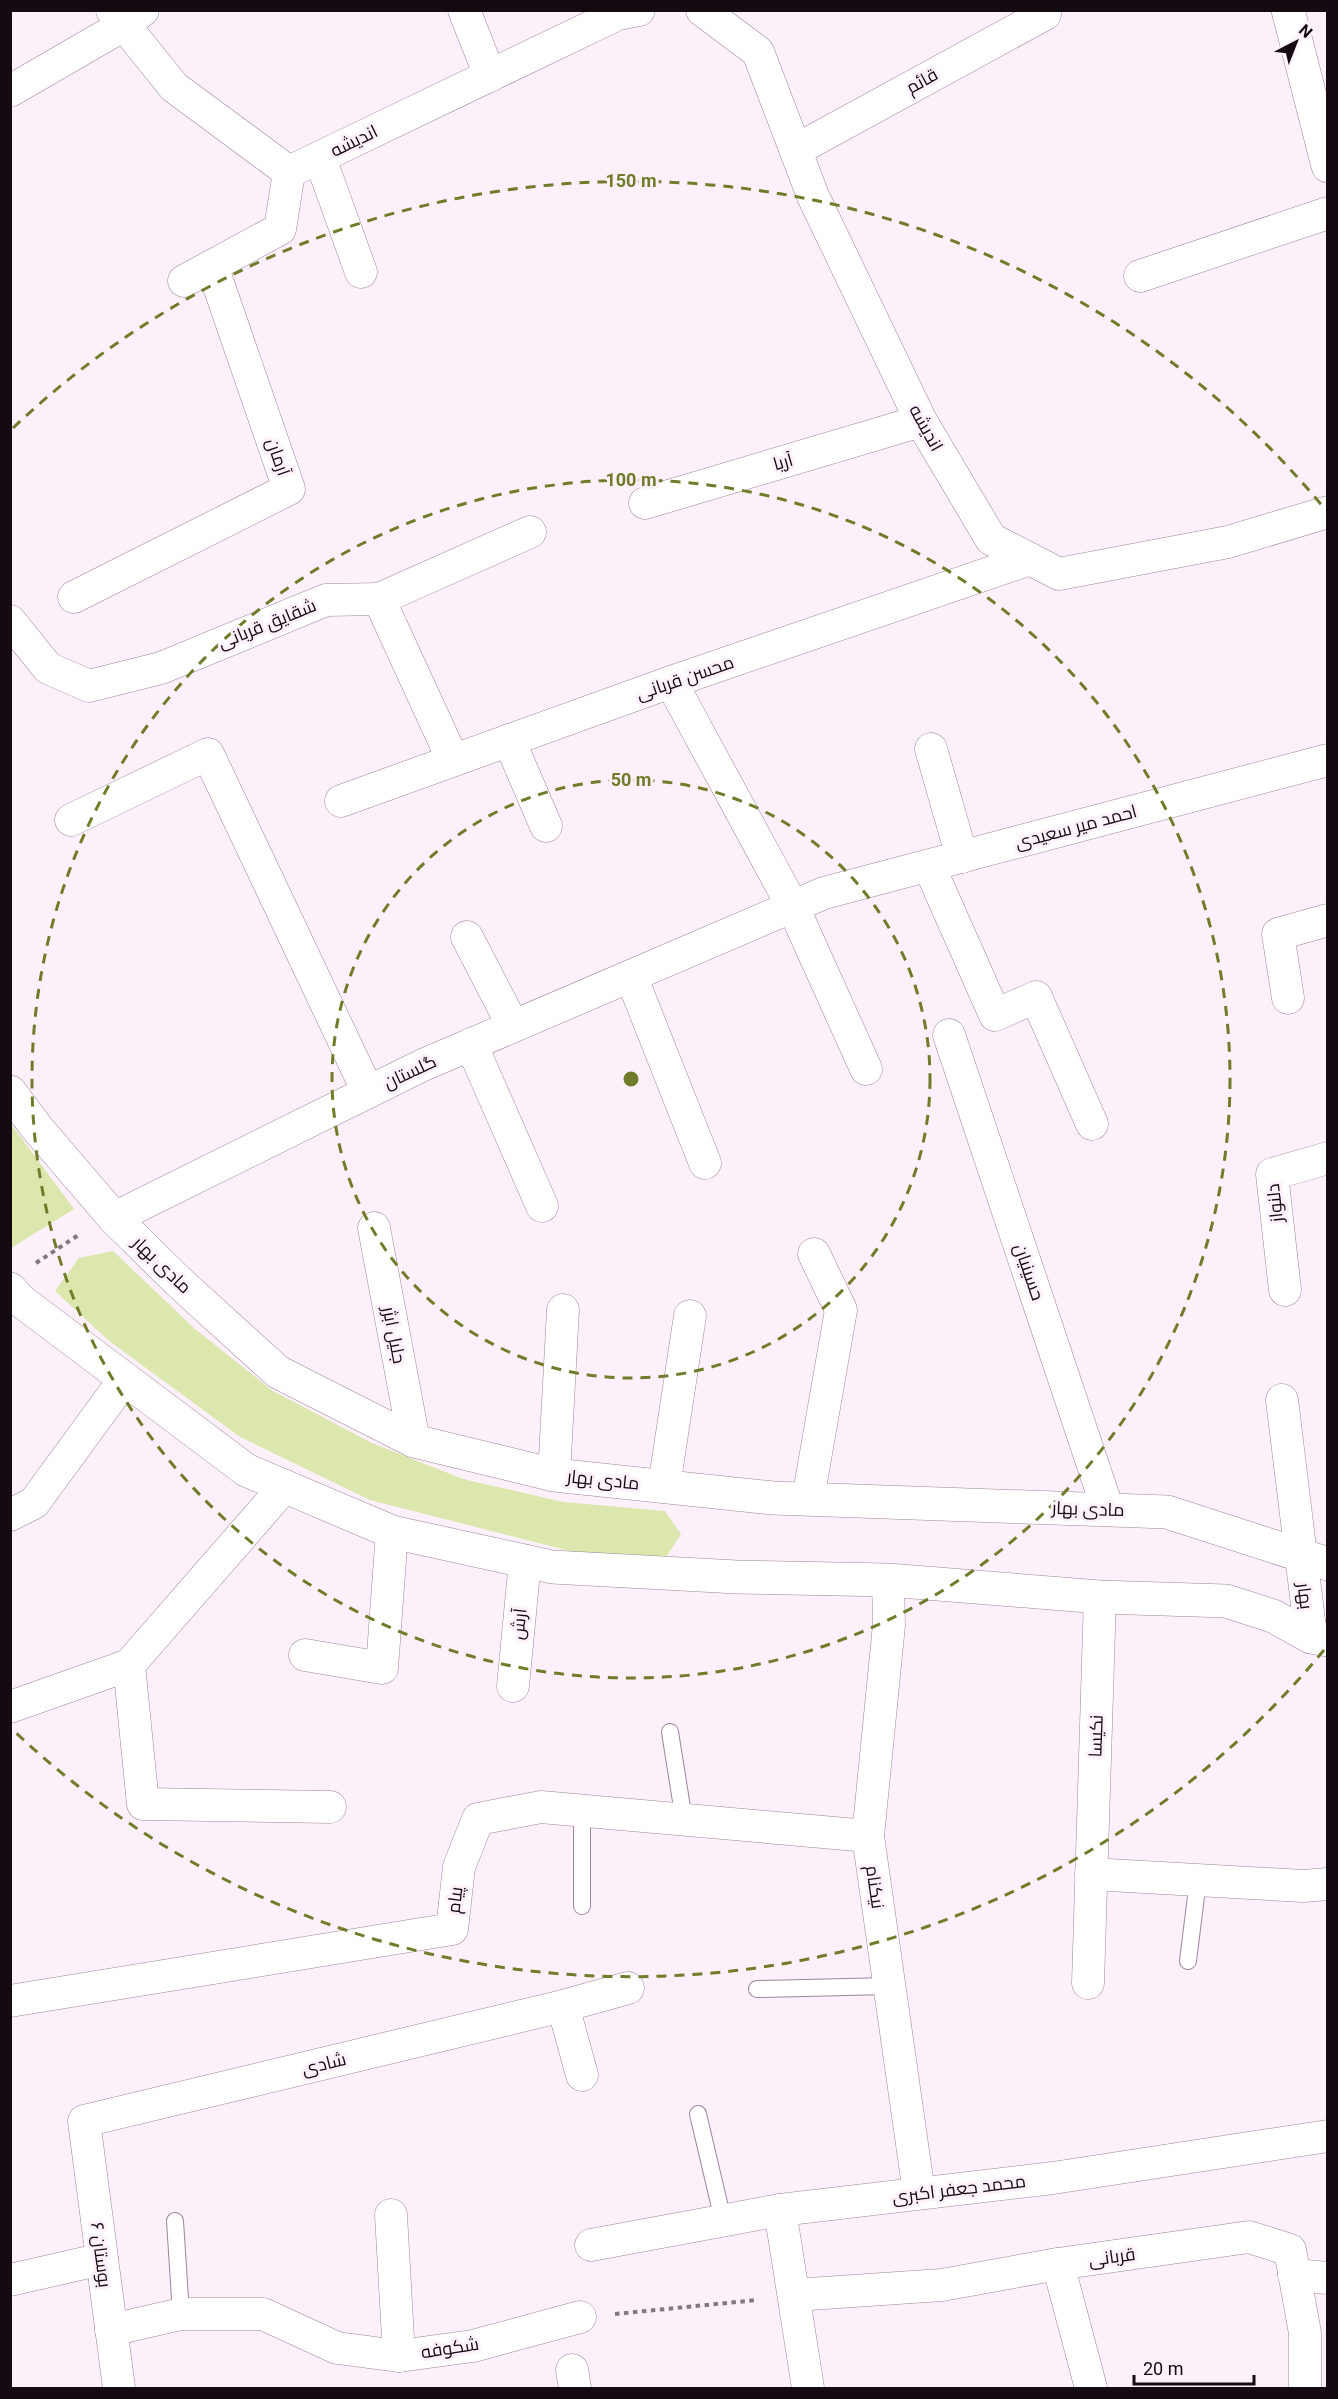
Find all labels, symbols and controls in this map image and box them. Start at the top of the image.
north arrow [1266,12,1326,72]
text: N [1295,20,1316,42]
street label: قائم [902,63,942,99]
street label: اندیشه [327,120,381,161]
text: 150 m [605,170,657,191]
street label: اندیشه [905,401,948,455]
street label: آرمان [261,435,295,479]
street label: آریا [770,449,796,475]
text: 100 m [605,469,657,490]
street label: شقایق قربانی [215,594,320,655]
street label: محسن قربانی [633,651,737,705]
text: 50 m [611,769,651,790]
street label: احمد میر سعیدی [1013,800,1139,854]
street label: گلستان [380,1050,440,1094]
centre of rings [621,1069,641,1089]
street label: دلنواز [1262,1182,1288,1224]
street label: مادی بهار [127,1231,196,1298]
street label: حسینیان [1009,1241,1049,1303]
street label: جلیل ابژر [378,1304,410,1365]
street label: مادی بهار [565,1465,640,1495]
street label: مادی بهار [1050,1497,1125,1521]
street label: بهار [1292,1580,1318,1611]
street label: آرش [506,1607,532,1641]
street label: نکیسا [1084,1714,1107,1758]
street label: نیکنام [860,1864,889,1910]
street label: پیام [442,1885,469,1915]
street label: شادی [299,2048,349,2080]
street label: محمد جعفر اکبری [891,2170,1027,2208]
street label: بوستان ۶ [86,2221,116,2289]
street label: قربانی [1087,2243,1137,2271]
street label: شکوفه [419,2333,481,2363]
scale bar [1134,2348,1254,2386]
text: 20 m [1143,2358,1183,2379]

